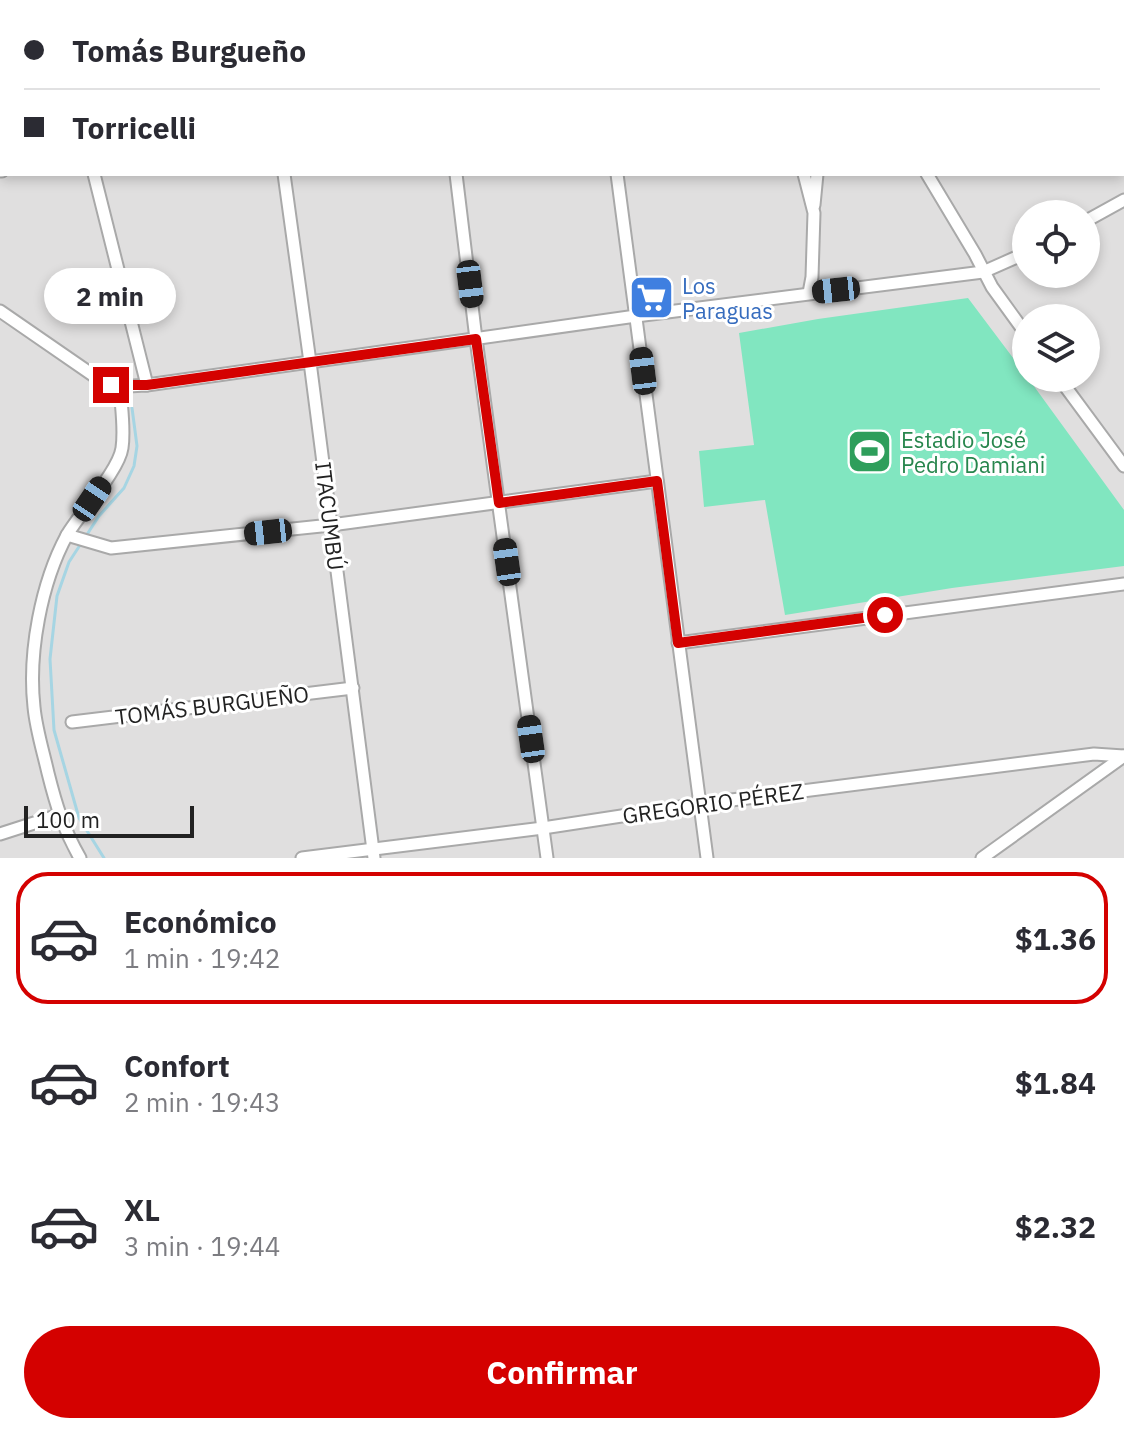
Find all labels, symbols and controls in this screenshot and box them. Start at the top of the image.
text: Tomás Burgueño [72,31,306,70]
text: Torricelli [72,108,196,147]
map controls [1012,200,1100,392]
button: locate [1012,200,1100,288]
car [455,259,485,309]
callout: 2 min [45,269,177,325]
place label: Los Paraguas [682,271,773,325]
supermarket icon: Los Paraguas [627,274,675,322]
car [811,276,861,304]
text: 2 min [76,279,144,313]
button: layers [1012,304,1100,392]
car [628,346,658,396]
route end [93,367,129,403]
place label: Estadio José Pedro Damiani [901,425,1045,479]
sports icon: Estadio José Pedro Damiani [846,428,894,476]
street label: ITACUMBÚ [309,460,351,572]
car [69,472,115,526]
car [243,518,293,546]
car [492,537,522,587]
route start [867,597,903,633]
street label: TOMÁS BURGUEÑO [113,679,311,731]
car [516,714,546,764]
street label: GREGORIO PÉREZ [621,776,805,830]
scale bar [24,802,194,838]
text: 100 m [36,805,100,834]
icon: car [28,902,100,974]
text: Económico [124,902,277,941]
text: $1.36 [1015,919,1096,958]
text: 1 min · 19:42 [124,941,280,975]
icon: car [28,1046,100,1118]
text: Confort [124,1046,230,1085]
text: $1.84 [1015,1063,1096,1102]
text: 2 min · 19:43 [124,1085,280,1119]
icon: car [28,1190,100,1262]
text: XL [124,1190,160,1229]
text: $2.32 [1015,1207,1096,1246]
text: 3 min · 19:44 [124,1229,280,1263]
button: Confirmar [24,1326,1100,1418]

